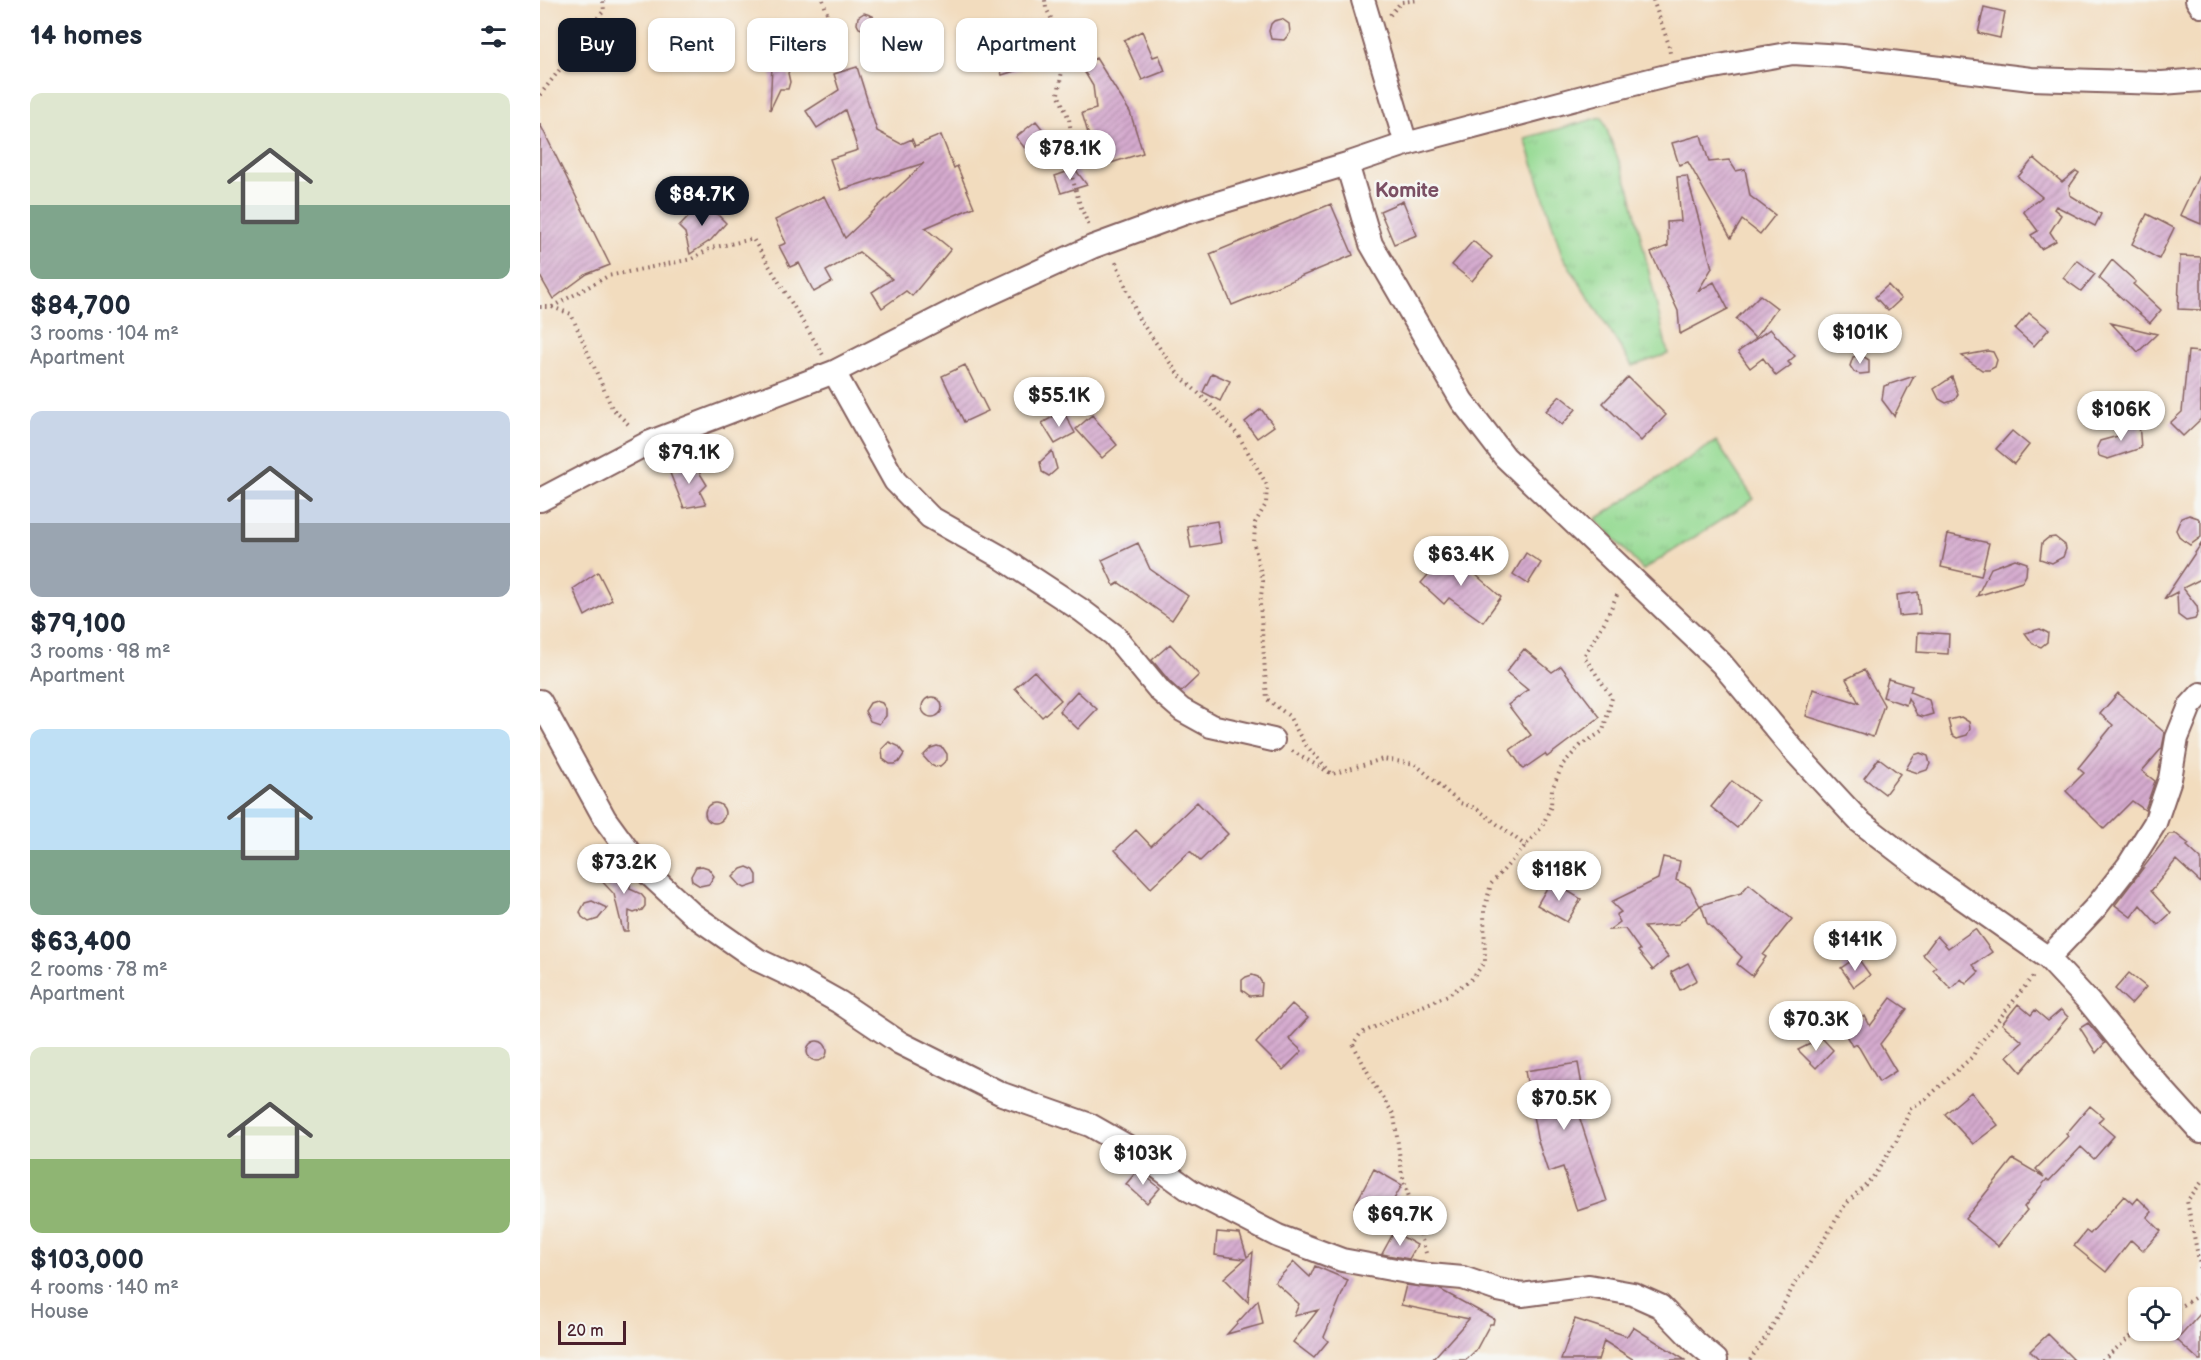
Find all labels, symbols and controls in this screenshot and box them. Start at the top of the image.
chip: Buy [558,18,636,72]
chip: Rent [648,18,735,72]
chip: Filters [747,18,848,72]
chip: New [860,18,944,72]
chip: Apartment [956,18,1097,72]
icon: filters [477,20,510,53]
text: 14 homes [30,21,142,52]
pin: $78.1K [1021,130,1119,181]
icon: home [216,132,324,240]
text: $78.1K [1039,137,1101,161]
pin: $84.7K [653,176,751,227]
district label: Komite [1375,179,1439,203]
text: $84.7K [669,183,735,207]
text: $84,700 [30,291,131,322]
pin: $101K [1818,314,1902,365]
text: $101K [1832,321,1888,345]
text: 3 rooms · 104 m² [30,322,179,346]
text: Apartment [30,346,125,370]
pin: $55.1K [1010,377,1108,428]
text: $55.1K [1028,384,1090,408]
pin: $106K [2079,391,2163,442]
text: $106K [2091,398,2151,422]
pin: $79.1K [640,434,738,485]
text: $79.1K [658,441,720,465]
icon: home [216,450,324,558]
pin: $63.4K [1412,536,1510,587]
text: $63.4K [1428,543,1494,567]
text: $79,100 [30,609,126,640]
text: 3 rooms · 98 m² [30,640,171,664]
text: Apartment [30,664,125,688]
icon: home [216,768,324,876]
pin: $73.2K [575,844,673,895]
text: $73.2K [591,851,657,875]
pin: $118K [1517,851,1601,902]
text: $118K [1531,858,1587,882]
pin: $141K [1813,921,1897,972]
text: $63,400 [30,927,132,958]
text: $141K [1828,928,1883,952]
text: 2 rooms · 78 m² [30,958,168,982]
text: Apartment [30,982,125,1006]
pin: $70.3K [1767,1001,1865,1052]
text: $70.3K [1783,1008,1849,1032]
pin: $70.5K [1515,1080,1613,1131]
icon: home [216,1086,324,1194]
text: $70.5K [1531,1087,1597,1111]
pin: $103K [1101,1135,1185,1186]
text: $103K [1113,1142,1173,1166]
pin: $69.7K [1351,1196,1449,1247]
text: $69.7K [1367,1203,1433,1227]
text: $103,000 [30,1245,144,1276]
text: 4 rooms · 140 m² [30,1276,179,1300]
map controls [2128,1287,2182,1341]
button: locate [2128,1287,2182,1341]
text: House [30,1300,89,1324]
scale bar [558,1318,626,1346]
text: 20 m [567,1322,603,1341]

